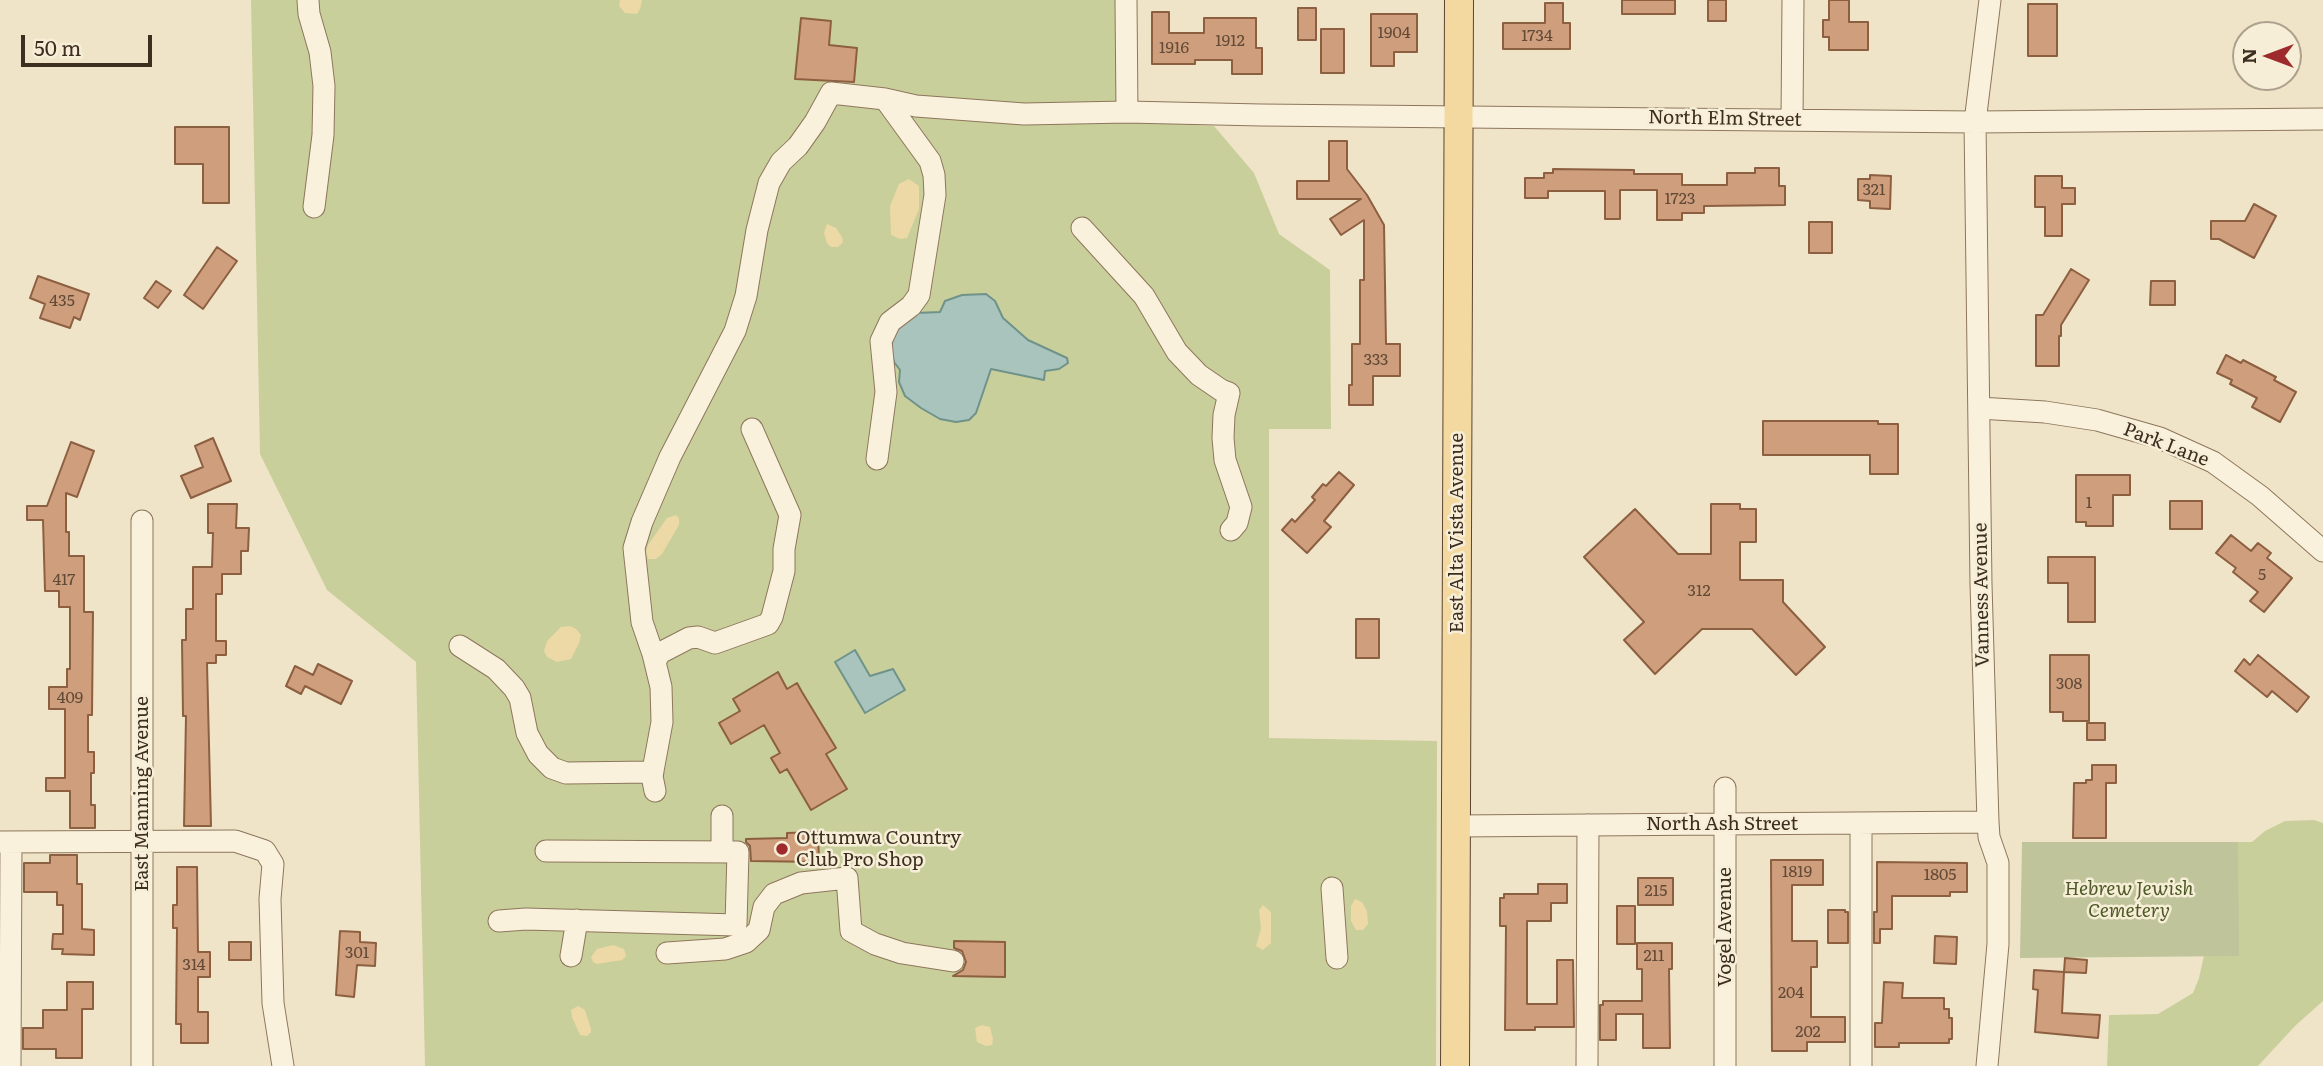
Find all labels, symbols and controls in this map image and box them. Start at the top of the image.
scale bar [24,21,156,65]
north arrow [2232,21,2302,91]
house number: 1904 [1378,23,1410,43]
house number: 1734 [1521,26,1553,46]
text: 50 m [34,31,81,62]
house number: 1912 [1215,31,1245,51]
house number: 1916 [1159,38,1189,58]
text: N [2234,48,2262,64]
street label: North Elm Street [1648,106,1802,132]
house number: 321 [1863,180,1885,200]
house number: 1723 [1665,189,1695,209]
house number: 435 [49,291,75,311]
house number: 333 [1363,350,1389,370]
street label: Park Lane [2120,418,2212,472]
street label: East Alta Vista Avenue [1446,433,1468,633]
house number: 1 [2086,493,2092,513]
street label: Vanness Avenue [1969,522,1995,668]
house number: 5 [2258,565,2266,585]
house number: 417 [53,570,75,590]
house number: 312 [1687,581,1711,601]
house number: 308 [2056,674,2082,694]
house number: 409 [57,688,83,708]
street label: East Manning Avenue [131,696,153,892]
street label: North Ash Street [1646,813,1798,835]
place label: Ottumwa Country Club Pro Shop [796,827,961,871]
marker: Ottumwa Country Club Pro Shop [774,841,790,857]
house number: 1819 [1782,862,1812,882]
house number: 1805 [1924,865,1956,885]
street label: Vogel Avenue [1714,867,1736,987]
park label: Hebrew Jewish Cemetery [2065,878,2193,922]
house number: 215 [1645,881,1667,901]
house number: 301 [345,943,369,963]
house number: 211 [1643,946,1665,966]
house number: 314 [182,955,206,975]
house number: 204 [1778,983,1804,1003]
house number: 202 [1795,1022,1821,1042]

